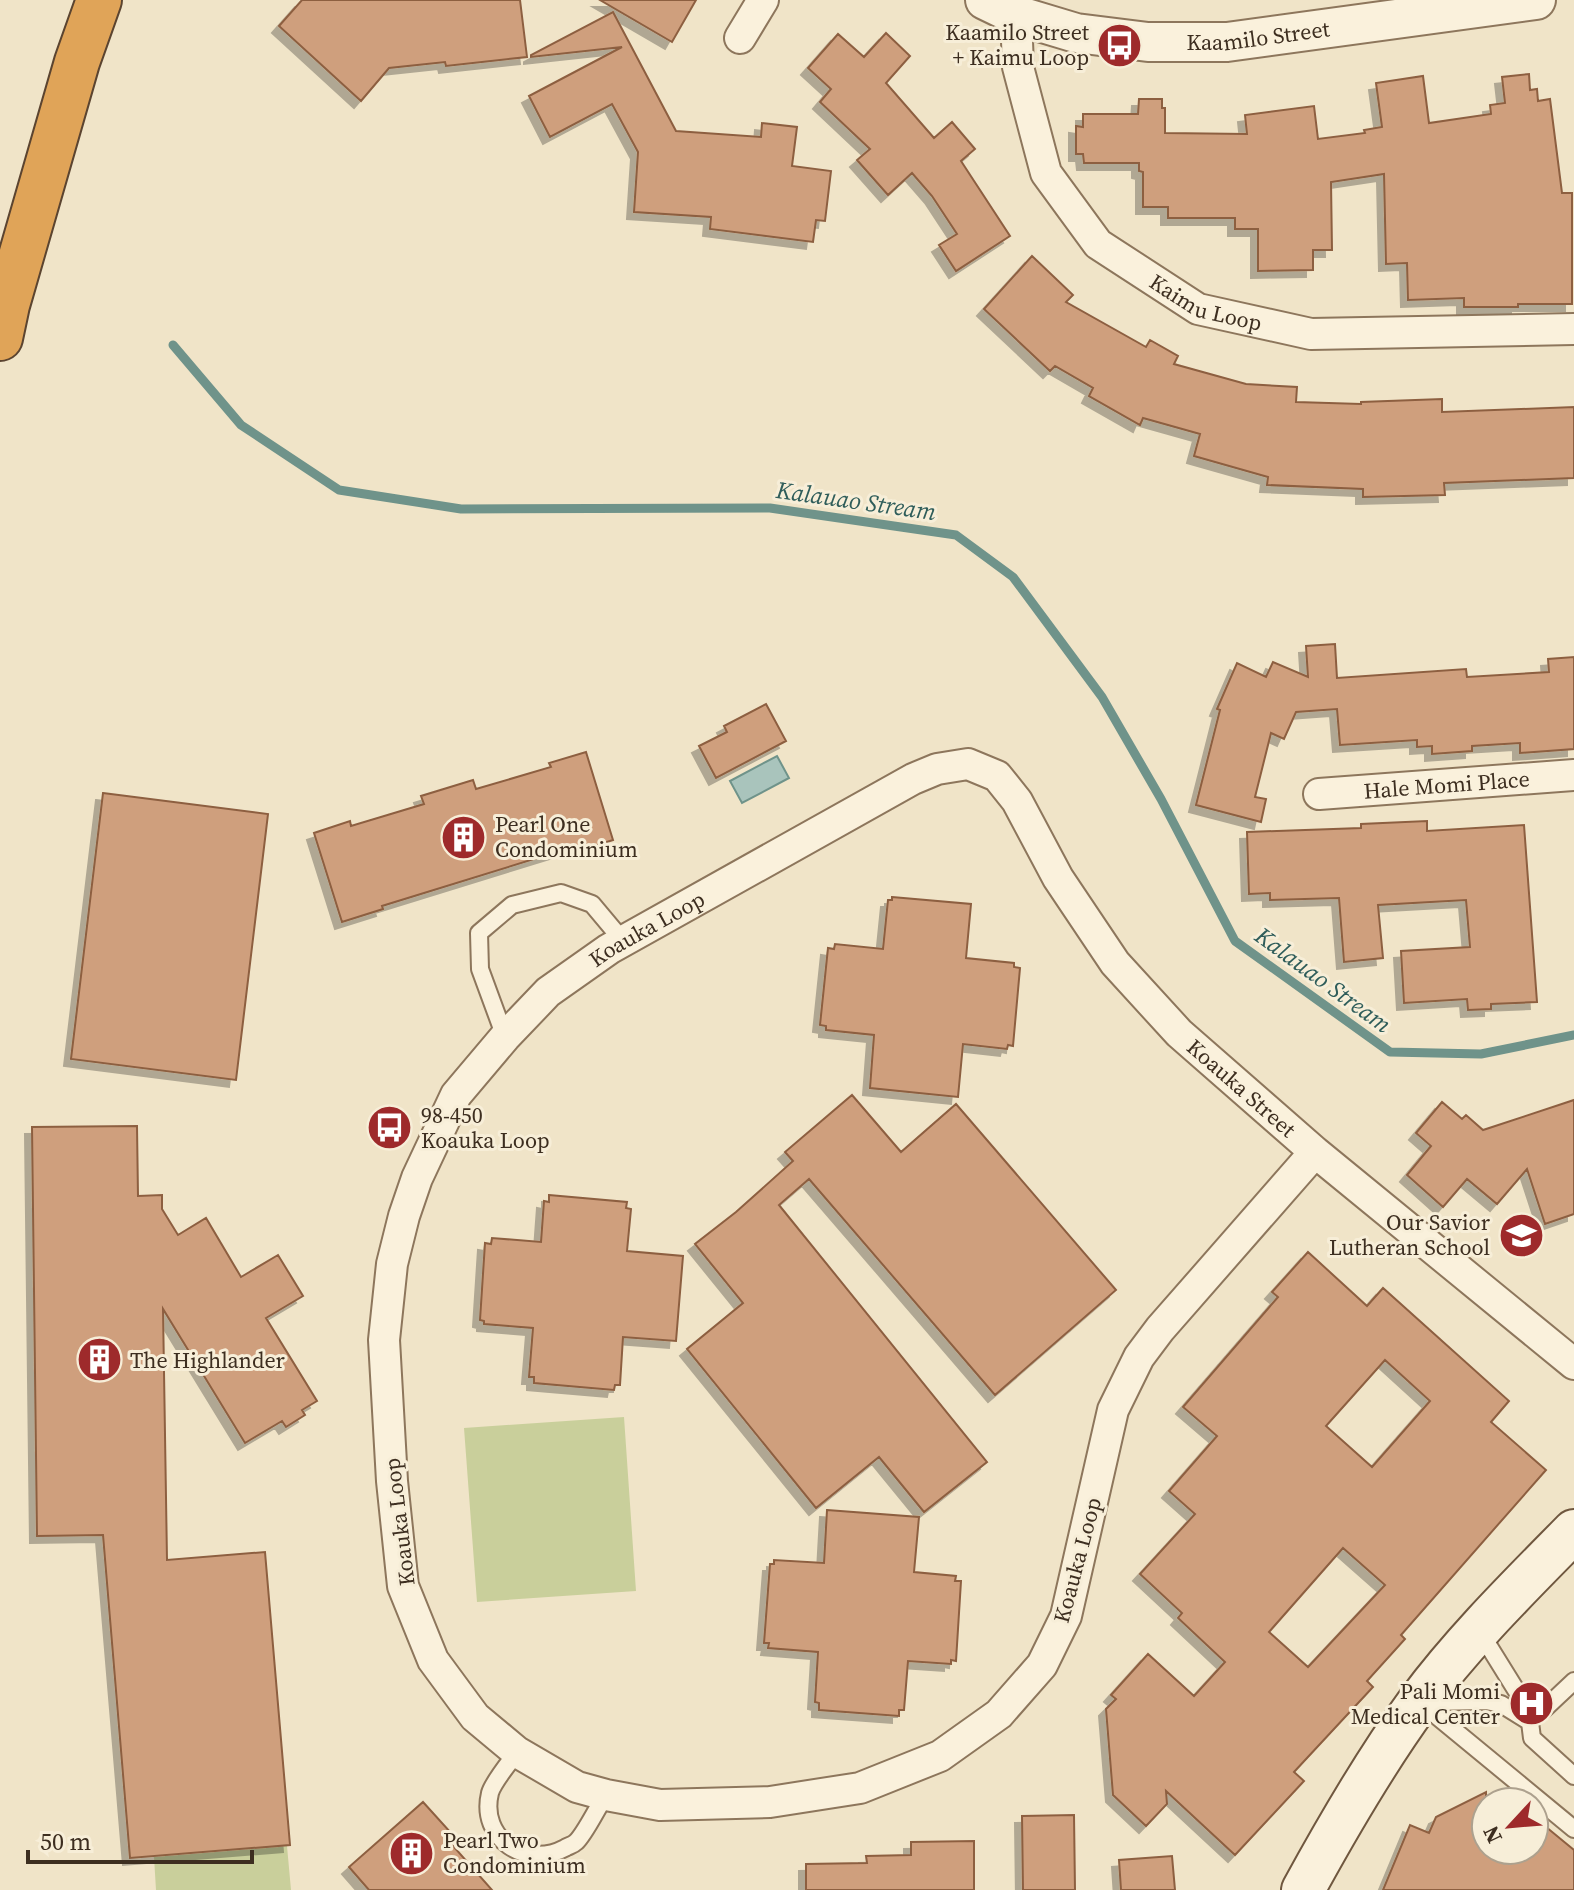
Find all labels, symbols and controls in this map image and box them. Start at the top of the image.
street label: Kaamilo Street [1186,13,1332,57]
place label: Kaamilo Street + Kaimu Loop [945,17,1090,72]
bus stop icon: Kaamilo Street + Kaimu Loop [1096,21,1144,69]
street label: Kaimu Loop [1144,267,1265,338]
water label: Kalauao Stream [773,473,938,528]
street label: Hale Momi Place [1362,763,1531,806]
place label: Pearl One Condominium [495,809,638,864]
building icon: Pearl One Condominium [440,813,488,861]
street label: Koauka Loop [583,884,710,974]
water label: Kalauao Stream [1248,918,1398,1040]
street label: Koauka Street [1181,1032,1303,1144]
place label: 98-450 Koauka Loop [421,1100,550,1155]
bus stop icon: 98-450 Koauka Loop [366,1104,414,1152]
place label: Our Savior Lutheran School [1329,1207,1491,1262]
school or university icon: Our Savior Lutheran School [1497,1211,1545,1259]
building icon: The Highlander [75,1336,123,1384]
place label: The Highlander [130,1345,286,1375]
street label: Koauka Loop [376,1456,422,1588]
street label: Koauka Loop [1046,1494,1108,1626]
place label: Pali Momi Medical Center [1351,1676,1501,1731]
hospital icon: Pali Momi Medical Center [1507,1680,1555,1728]
north arrow [1470,1786,1550,1866]
scale bar [28,1814,252,1864]
text: N [1475,1821,1509,1849]
text: 50 m [40,1825,91,1858]
place label: Pearl Two Condominium [443,1825,586,1880]
building icon: Pearl Two Condominium [388,1829,436,1877]

